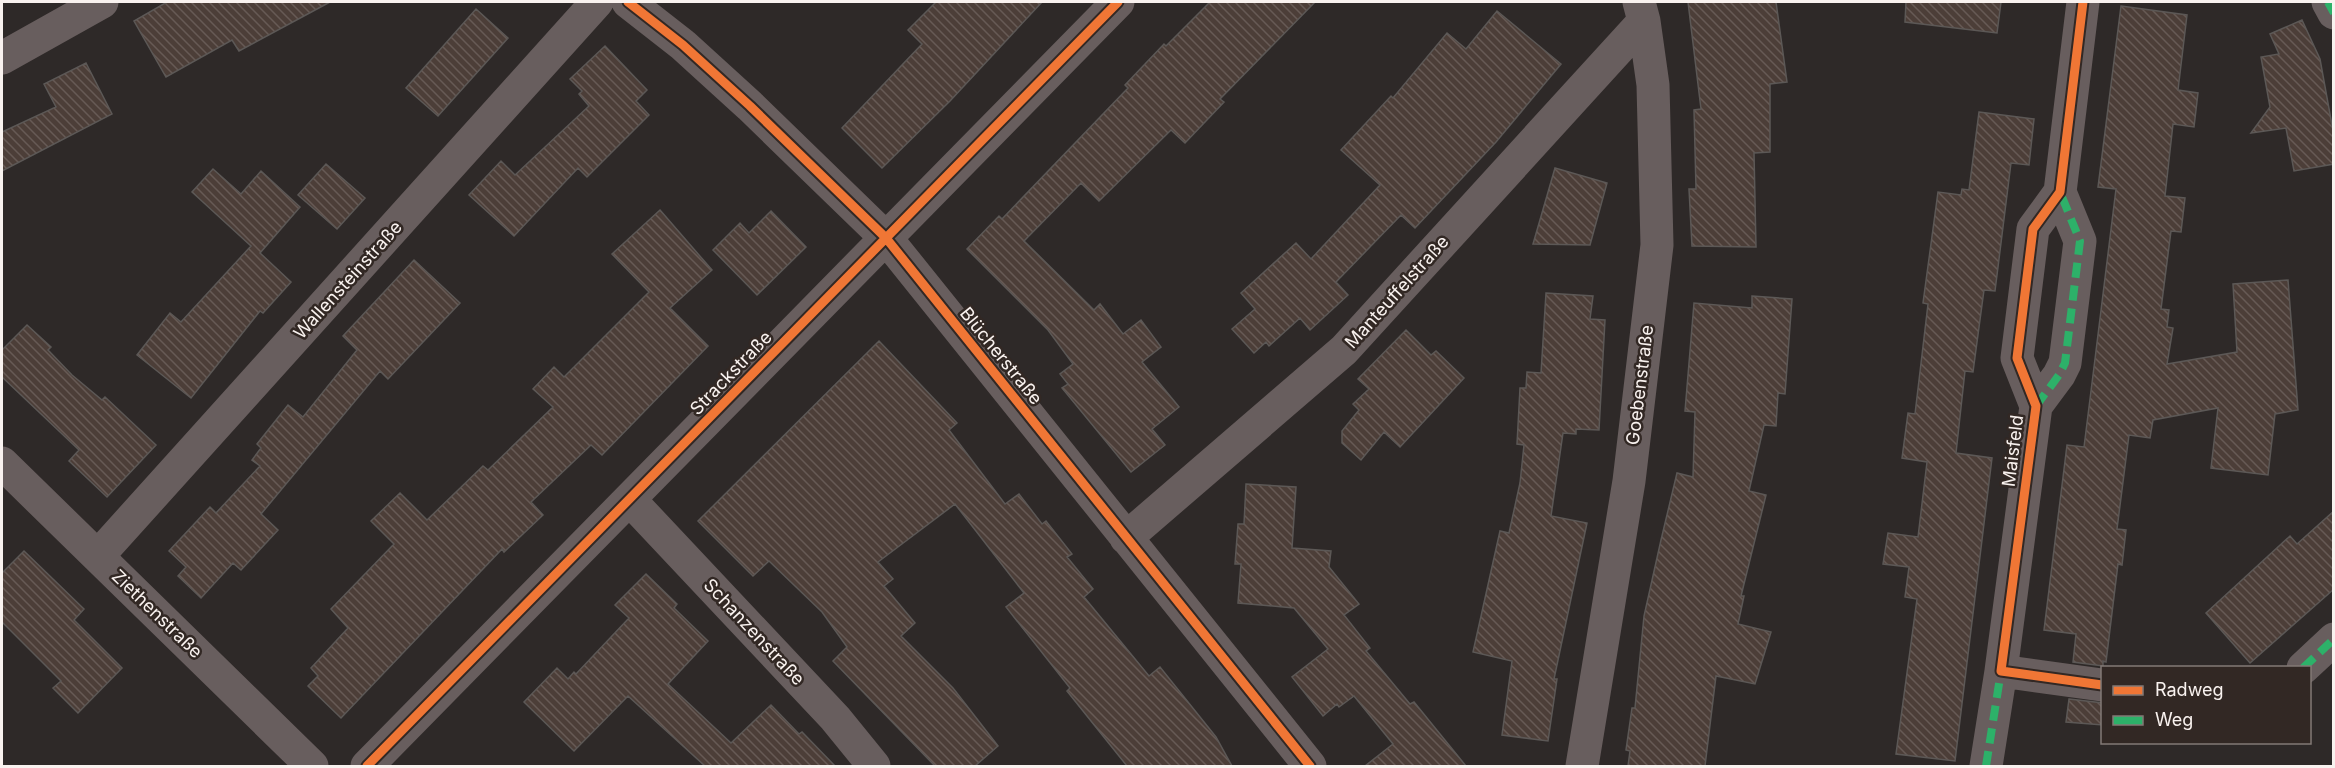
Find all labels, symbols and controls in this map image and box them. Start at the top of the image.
street label: Wallensteinstraße [289,216,406,343]
street label: Manteuffelstraße [1340,231,1453,352]
street label: Blücherstraße [956,303,1047,408]
street label: Goebenstraße [1622,324,1657,446]
street label: Strackstraße [685,326,776,419]
street label: Maisfeld [1998,414,2027,488]
street label: Ziethenstraße [108,565,207,662]
street label: Schanzenstraße [700,574,809,689]
legend [2101,666,2311,744]
text: Radweg [2155,679,2224,700]
text: Weg [2155,709,2193,730]

